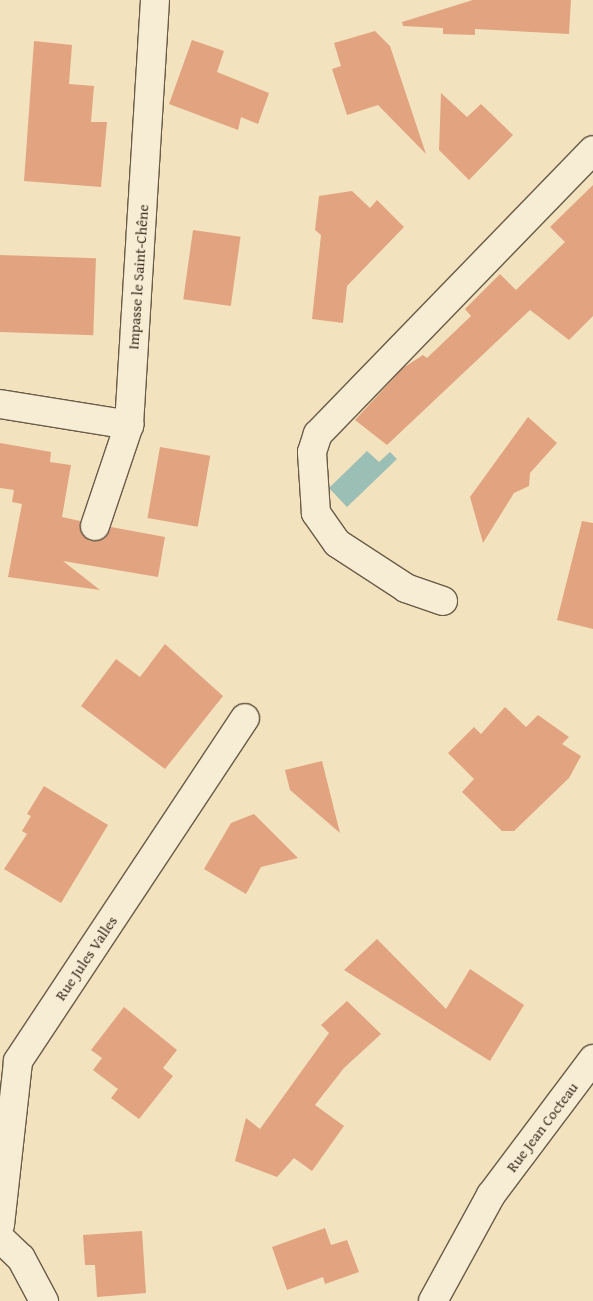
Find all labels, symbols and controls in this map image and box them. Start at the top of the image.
street label: Impasse le Saint-Chêne [124,204,152,350]
street label: Rue Jules Valles [51,912,121,1004]
street label: Rue Jean Cocteau [502,1079,582,1175]

